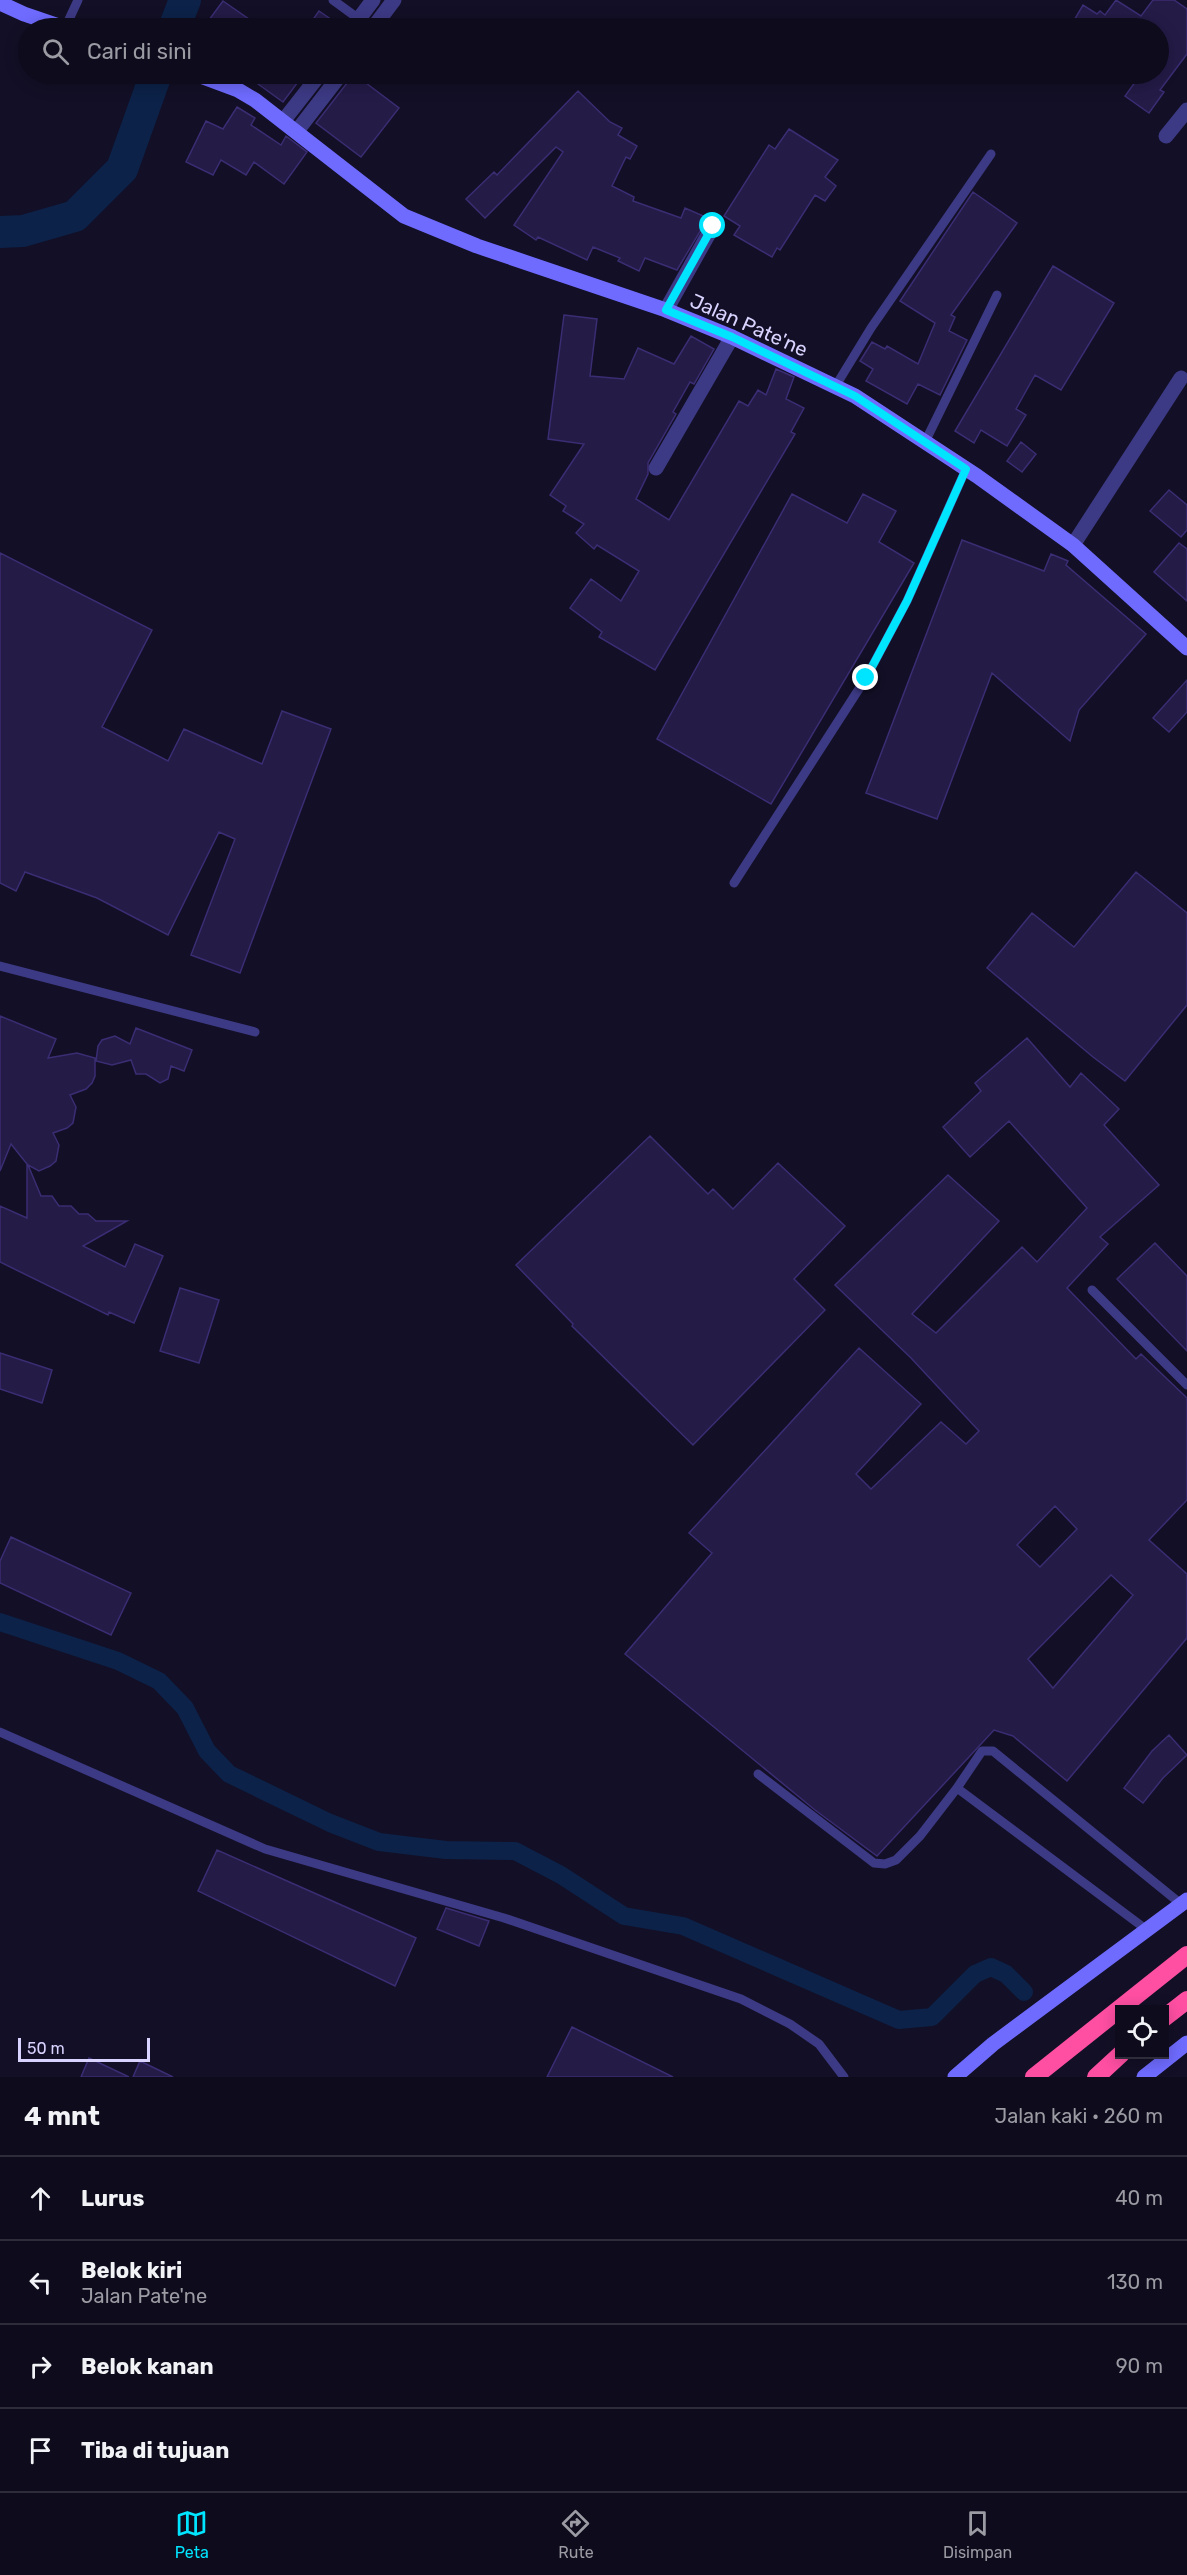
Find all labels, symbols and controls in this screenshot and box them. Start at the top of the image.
search box [18,18,1169,84]
icon: search [39,35,72,68]
text: Cari di sini [87,38,192,65]
route start [699,212,725,238]
street label: Jalan Pate'ne [687,288,811,362]
route end [852,664,878,690]
map controls [1115,2005,1169,2059]
button: locate [1115,2005,1169,2059]
scale bar [18,2035,150,2062]
text: 50 m [27,2039,65,2058]
text: 4 mnt [24,2101,100,2132]
text: Jalan kaki · 260 m [995,2104,1163,2128]
icon: ahead [24,2182,57,2215]
text: Lurus [81,2185,144,2212]
text: 40 m [1115,2186,1163,2210]
text: Belok kiri [81,2257,182,2284]
icon: left [24,2266,57,2299]
text: 130 m [1107,2270,1163,2294]
text: Jalan Pate'ne [81,2284,207,2308]
icon: right [24,2350,57,2383]
text: Belok kanan [81,2353,214,2380]
text: 90 m [1116,2354,1163,2378]
icon: arrive [24,2434,57,2467]
text: Tiba di tujuan [81,2437,229,2464]
tab: Peta [175,2507,209,2562]
tab: Rute [558,2507,594,2562]
tab: Disimpan [943,2507,1012,2562]

